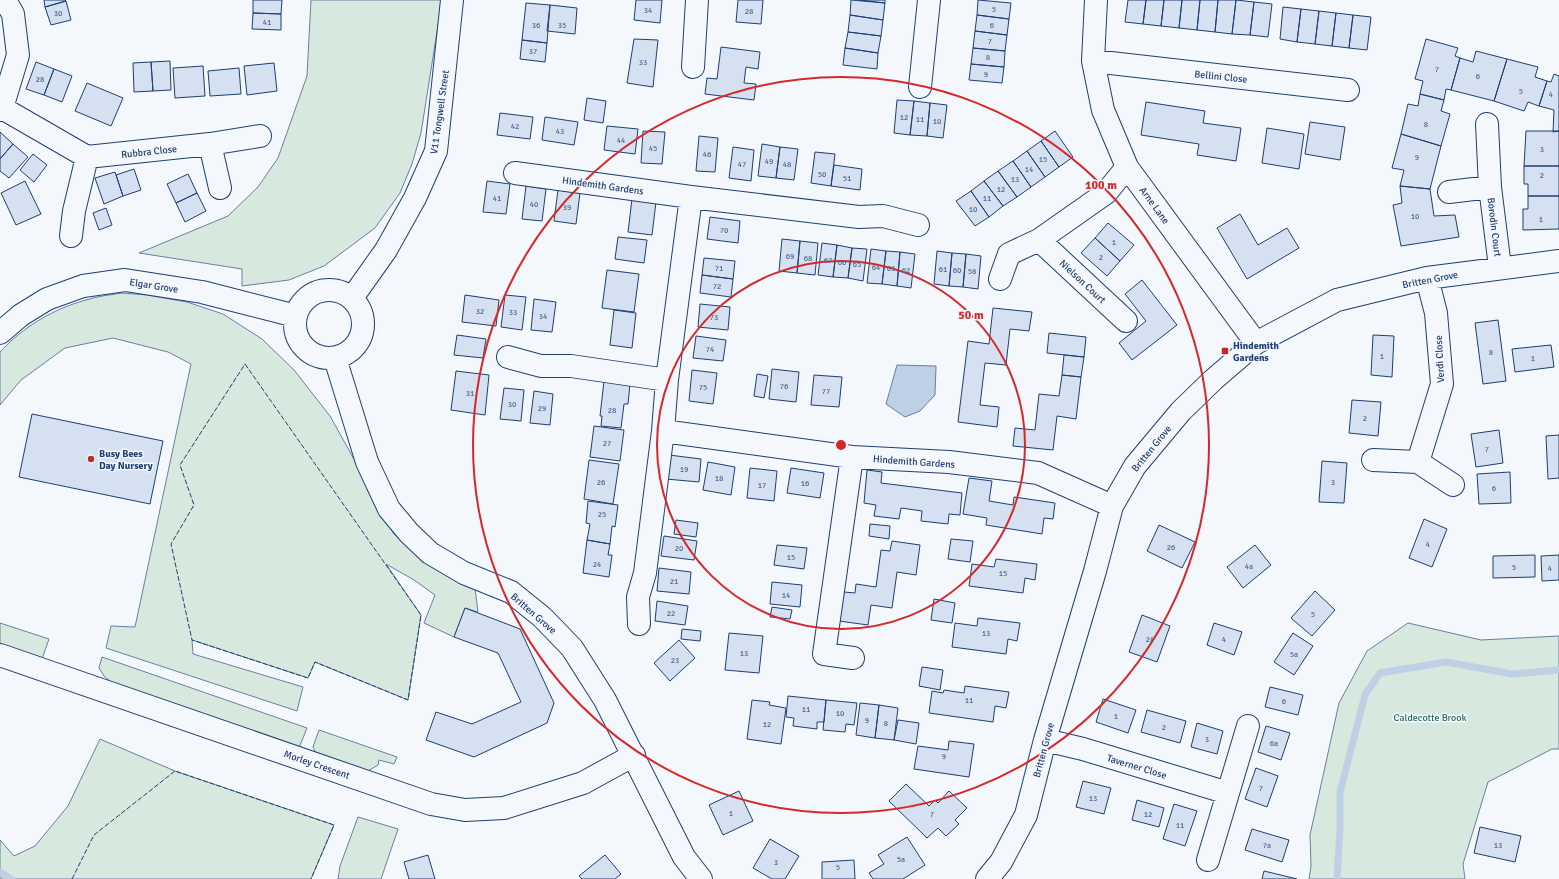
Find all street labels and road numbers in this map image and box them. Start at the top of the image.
street label: Bellini Close [1194,68,1248,86]
street label: V11 Tongwell Street [428,69,452,155]
street label: Rubbra Close [121,143,178,161]
street label: Hindemith Gardens [561,174,645,198]
street label: Arne Lane [1137,185,1172,227]
street label: Borodin Court [1484,197,1504,258]
street label: Nielson Court [1057,257,1108,306]
street label: Britten Grove [1401,269,1459,291]
street label: Elgar Grove [129,276,179,296]
street label: Verdi Close [1433,335,1447,383]
street label: Britten Grove [1129,423,1174,474]
street label: Hindemith Gardens [873,453,956,471]
street label: Britten Grove [508,591,559,637]
street label: Britten Grove [1031,721,1057,779]
street label: Morley Crescent [282,748,352,782]
street label: Taverner Close [1105,752,1168,782]

